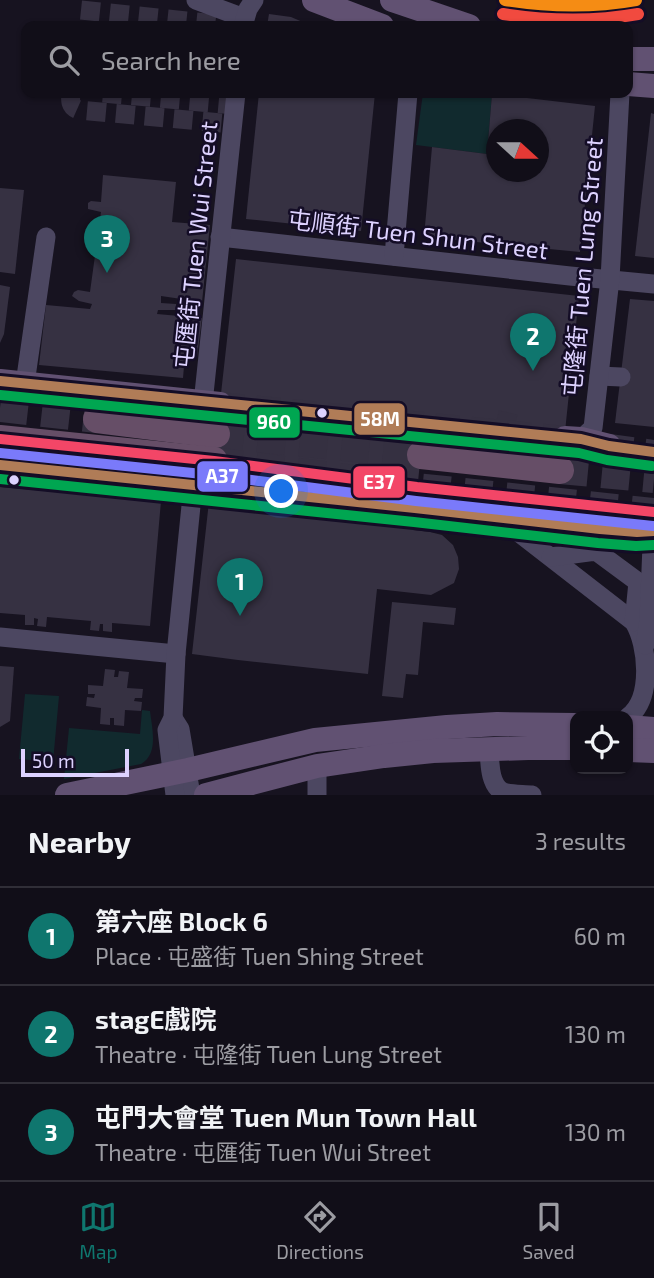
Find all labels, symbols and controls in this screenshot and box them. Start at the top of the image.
search box [21,21,633,98]
icon: search [45,41,83,79]
text: Search here [101,44,241,75]
north arrow [486,119,549,182]
street label: 屯匯街 Tuen Wui Street [168,120,222,370]
street label: 屯隆街 Tuen Lung Street [556,136,608,398]
street label: 屯順街 Tuen Shun Street [286,204,550,264]
pin: 3 [84,215,130,273]
pin: 2 [510,313,556,371]
line badge: 58M [353,402,406,436]
line badge: 960 [248,406,301,439]
unlabelled marker [315,406,329,420]
text: 58M [360,407,400,430]
text: 960 [257,410,291,433]
line badge: A37 [196,460,249,493]
text: A37 [205,464,239,487]
line badge: E37 [352,465,406,499]
text: E37 [363,470,395,493]
unlabelled marker [7,473,21,487]
your location [264,474,298,508]
pin: 1 [217,558,263,616]
map controls [570,711,633,774]
button: locate [570,711,633,774]
scale bar [21,746,130,778]
text: 50 m [32,749,75,772]
text: Nearby [28,823,131,859]
text: 3 results [535,827,626,855]
text: 第六座 Block 6 [95,905,268,936]
text: 1 [46,922,56,950]
text: 60 m [574,922,626,950]
text: Place · 屯盛街 Tuen Shing Street [95,942,424,970]
text: stagE戲院 [95,1003,216,1034]
text: 2 [44,1020,58,1048]
text: 130 m [565,1020,626,1048]
text: Theatre · 屯隆街 Tuen Lung Street [95,1040,442,1068]
text: 屯門大會堂 Tuen Mun Town Hall [95,1101,477,1132]
text: 3 [44,1118,58,1146]
text: 130 m [565,1118,626,1146]
text: Theatre · 屯匯街 Tuen Wui Street [95,1138,431,1166]
tab: Map [79,1198,117,1263]
tab: Directions [276,1198,364,1263]
tab: Saved [522,1198,575,1263]

